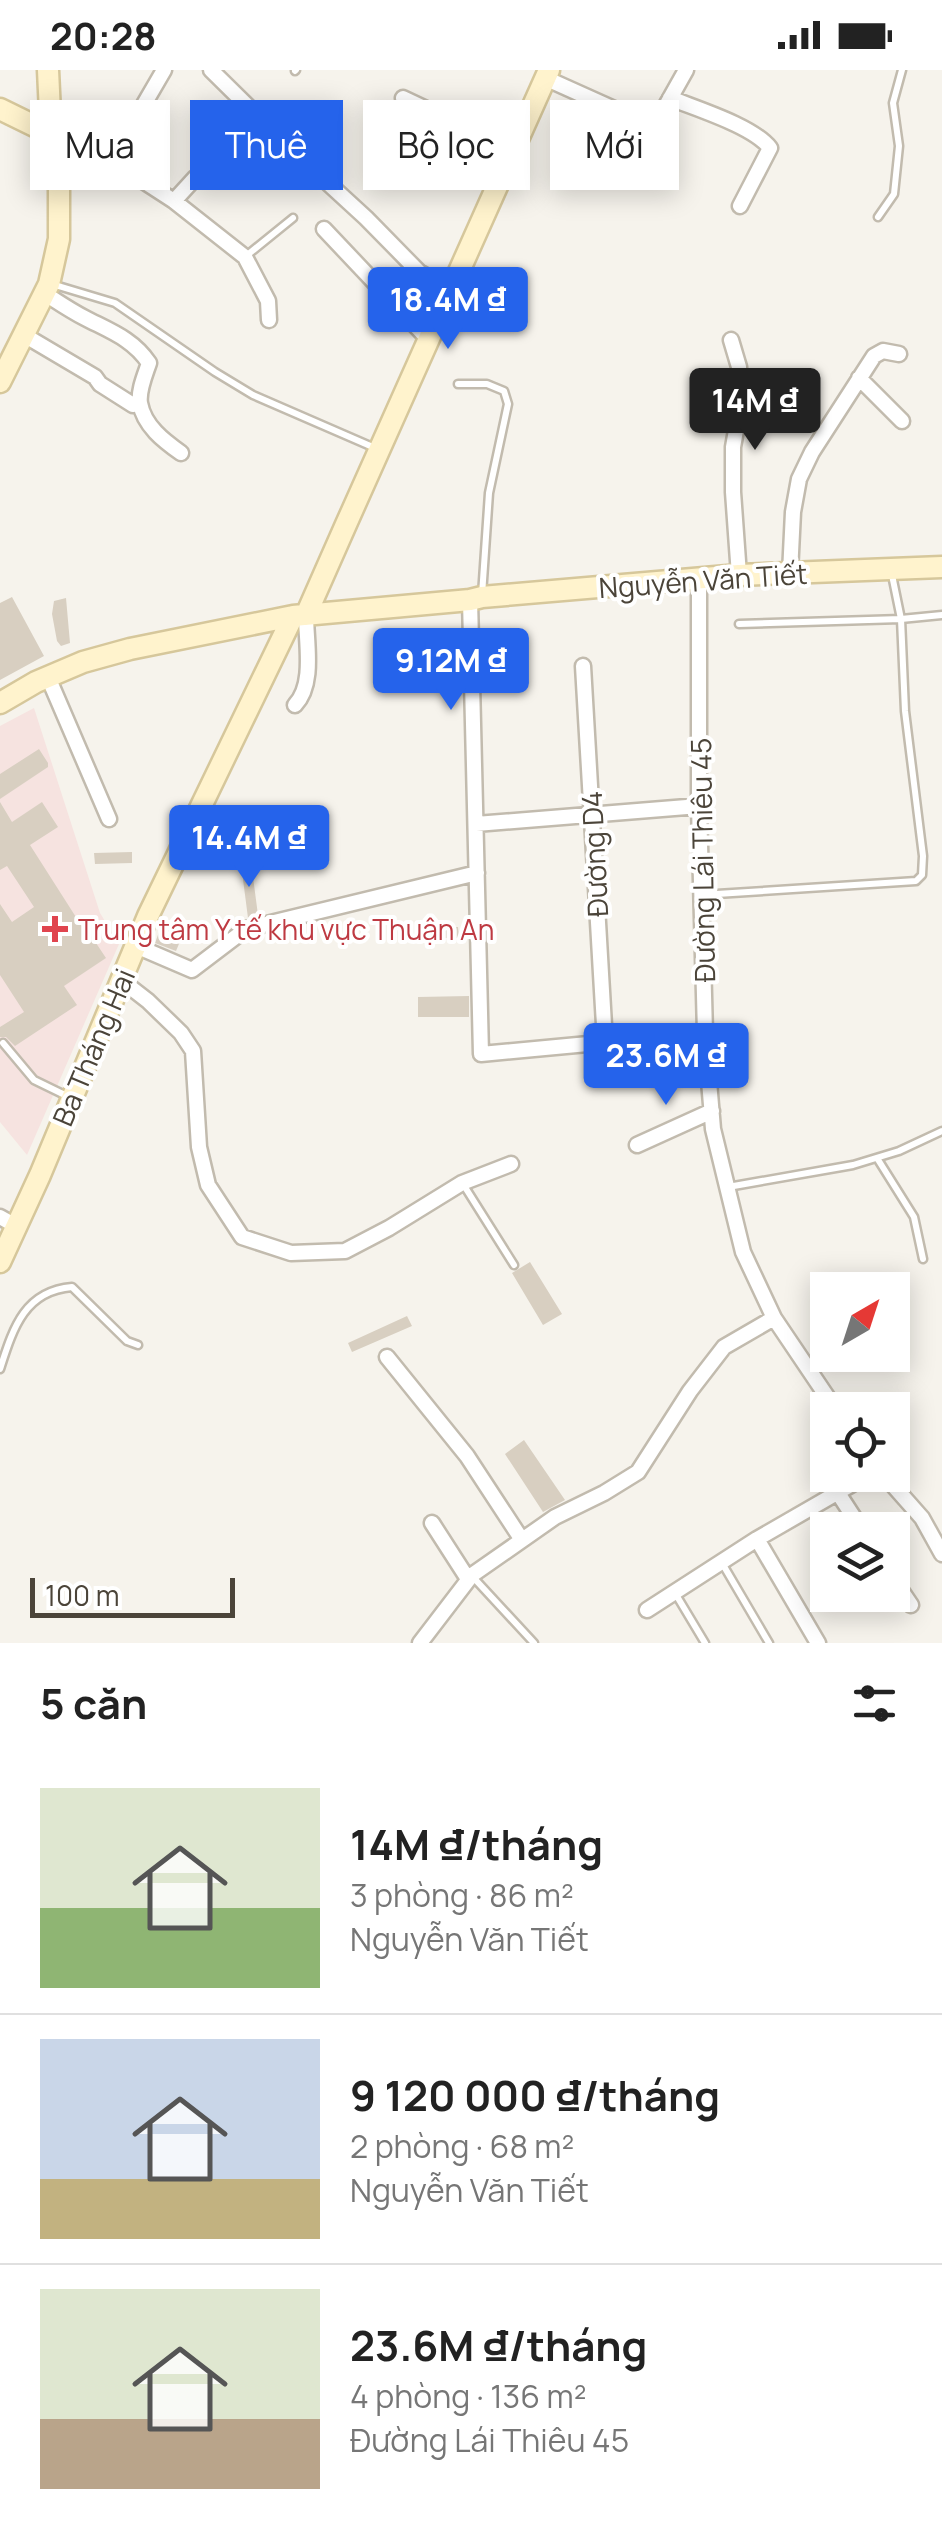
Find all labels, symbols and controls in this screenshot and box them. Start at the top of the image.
text: 20:28 [50,9,157,61]
chip: Mua [30,100,170,190]
chip: Thuê [190,100,343,190]
chip: Bộ lọc [363,100,530,190]
chip: Mới [550,100,679,190]
pin: 18.4M ₫ [356,267,540,352]
text: 18.4M ₫ [390,277,506,321]
pin: 14M ₫ [685,368,825,453]
text: 14M ₫ [712,378,799,422]
street label: Nguyễn Văn Tiết [597,554,809,606]
pin: 9.12M ₫ [359,628,543,713]
text: 9.12M ₫ [395,638,507,682]
street label: Đường Lái Thiêu 45 [681,738,723,982]
street label: Đường D4 [572,790,616,918]
pin: 14.4M ₫ [157,805,341,890]
text: 14.4M ₫ [191,815,307,859]
place label: Trung tâm Y tế khu vực Thuận An [78,910,494,948]
marker: Trung tâm Y tế khu vực Thuận An [42,916,68,942]
street label: Ba Tháng Hai [43,963,143,1131]
pin: 23.6M ₫ [574,1023,758,1108]
text: 23.6M ₫ [606,1033,726,1077]
north arrow [810,1272,910,1372]
map controls [810,1272,910,1612]
button: locate [810,1392,910,1492]
button: layers [810,1512,910,1612]
scale bar [30,1573,235,1618]
text: 100 m [45,1576,119,1614]
text: 5 căn [40,1674,147,1732]
icon: filters [847,1676,902,1731]
text: 14M ₫/tháng [350,1815,603,1873]
icon: home [120,1828,240,1948]
text: 3 phòng · 86 m² [350,1873,574,1917]
text: Nguyễn Văn Tiết [350,1917,589,1961]
text: 9 120 000 ₫/tháng [350,2066,720,2124]
icon: home [120,2079,240,2199]
text: 2 phòng · 68 m² [350,2124,574,2168]
text: Nguyễn Văn Tiết [350,2168,589,2212]
text: 23.6M ₫/tháng [350,2316,648,2374]
icon: home [120,2329,240,2449]
text: 4 phòng · 136 m² [350,2374,587,2418]
text: Đường Lái Thiêu 45 [350,2418,629,2462]

